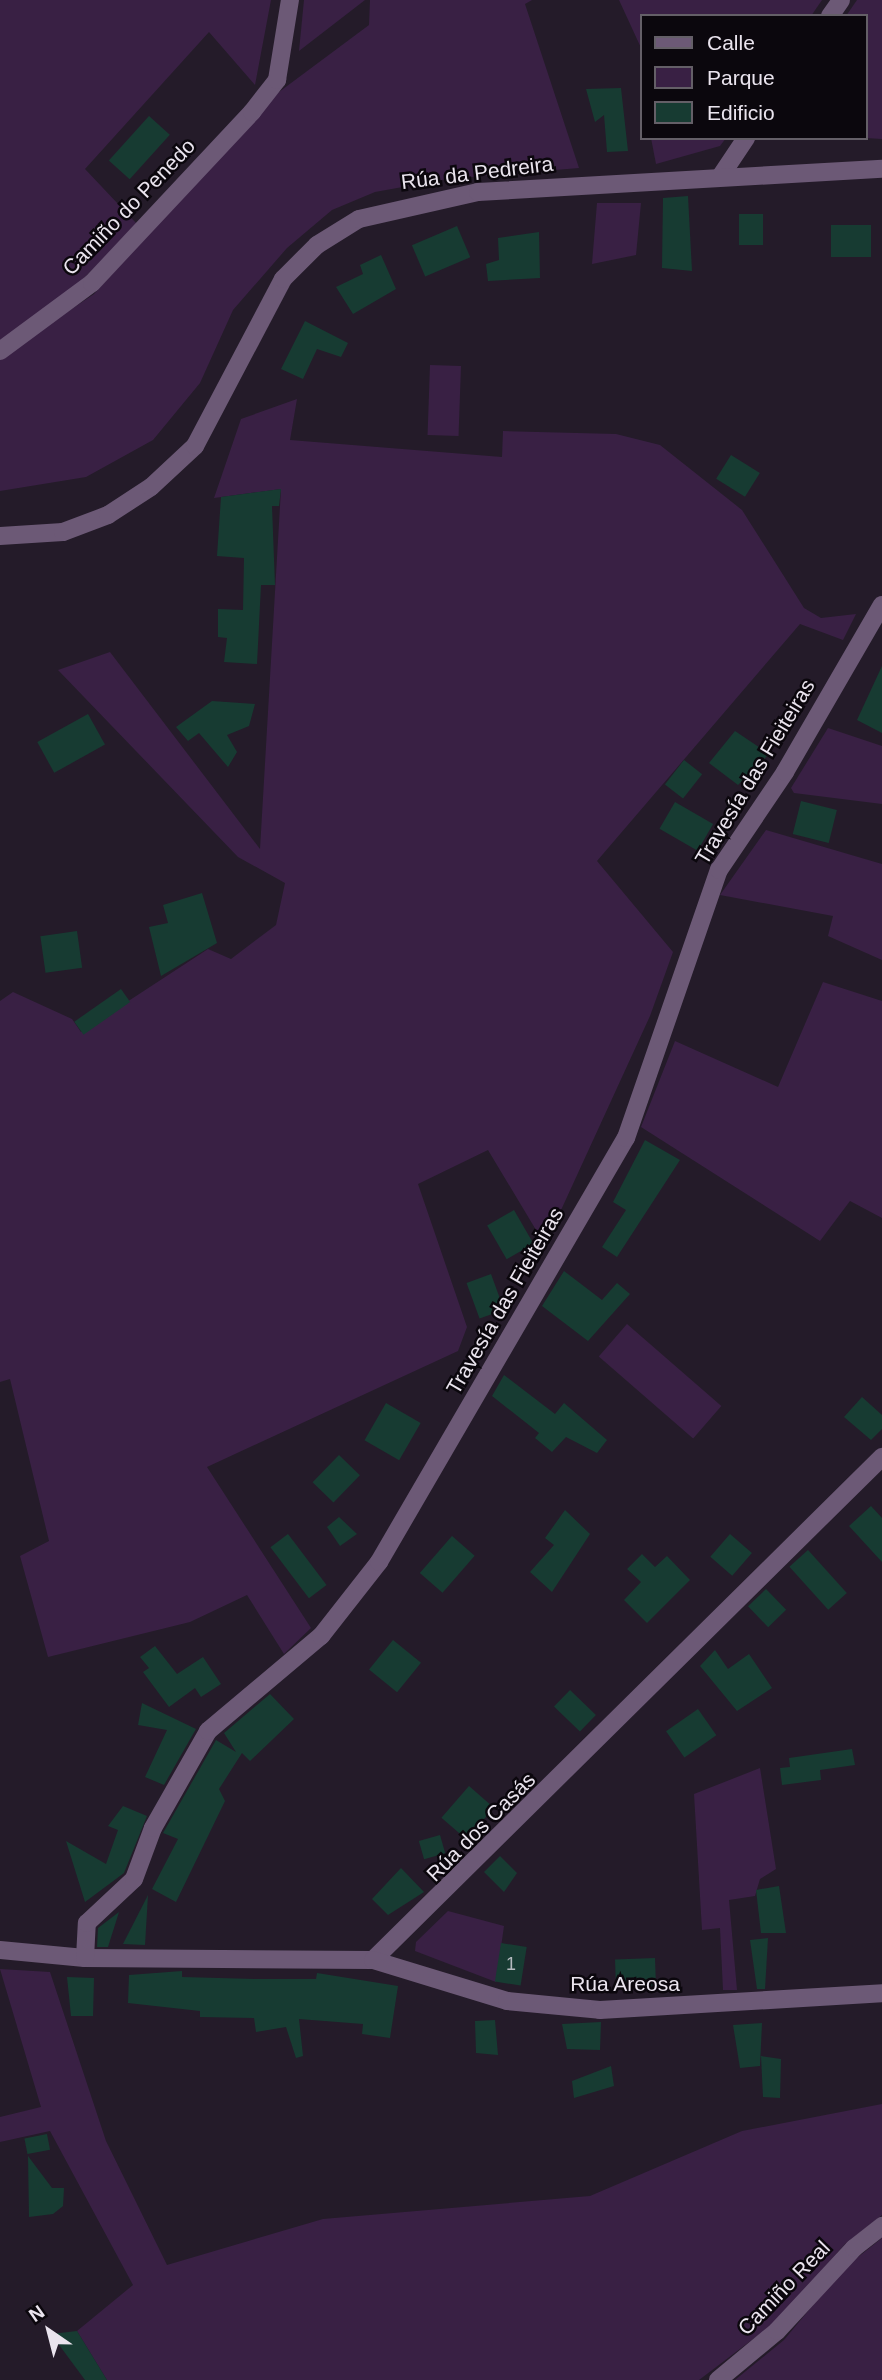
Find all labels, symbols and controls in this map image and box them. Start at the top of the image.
legend [640,14,868,140]
text: Calle [707,31,755,54]
text: Parque [707,66,775,89]
text: Edificio [707,101,775,124]
street label: Camiño do Penedo [57,134,201,280]
street label: Rúa da Pedreira [400,151,554,195]
street label: Travesía das Fieiteiras [690,675,820,869]
street label: Travesía das Fieiteiras [441,1203,569,1399]
street label: Rúa dos Casás [421,1767,541,1887]
house number: 1 [506,1953,516,1975]
street label: Rúa Areosa [570,1971,680,1997]
street label: Camiño Real [733,2236,835,2340]
north arrow [14,2296,84,2366]
text: N [25,2301,48,2326]

